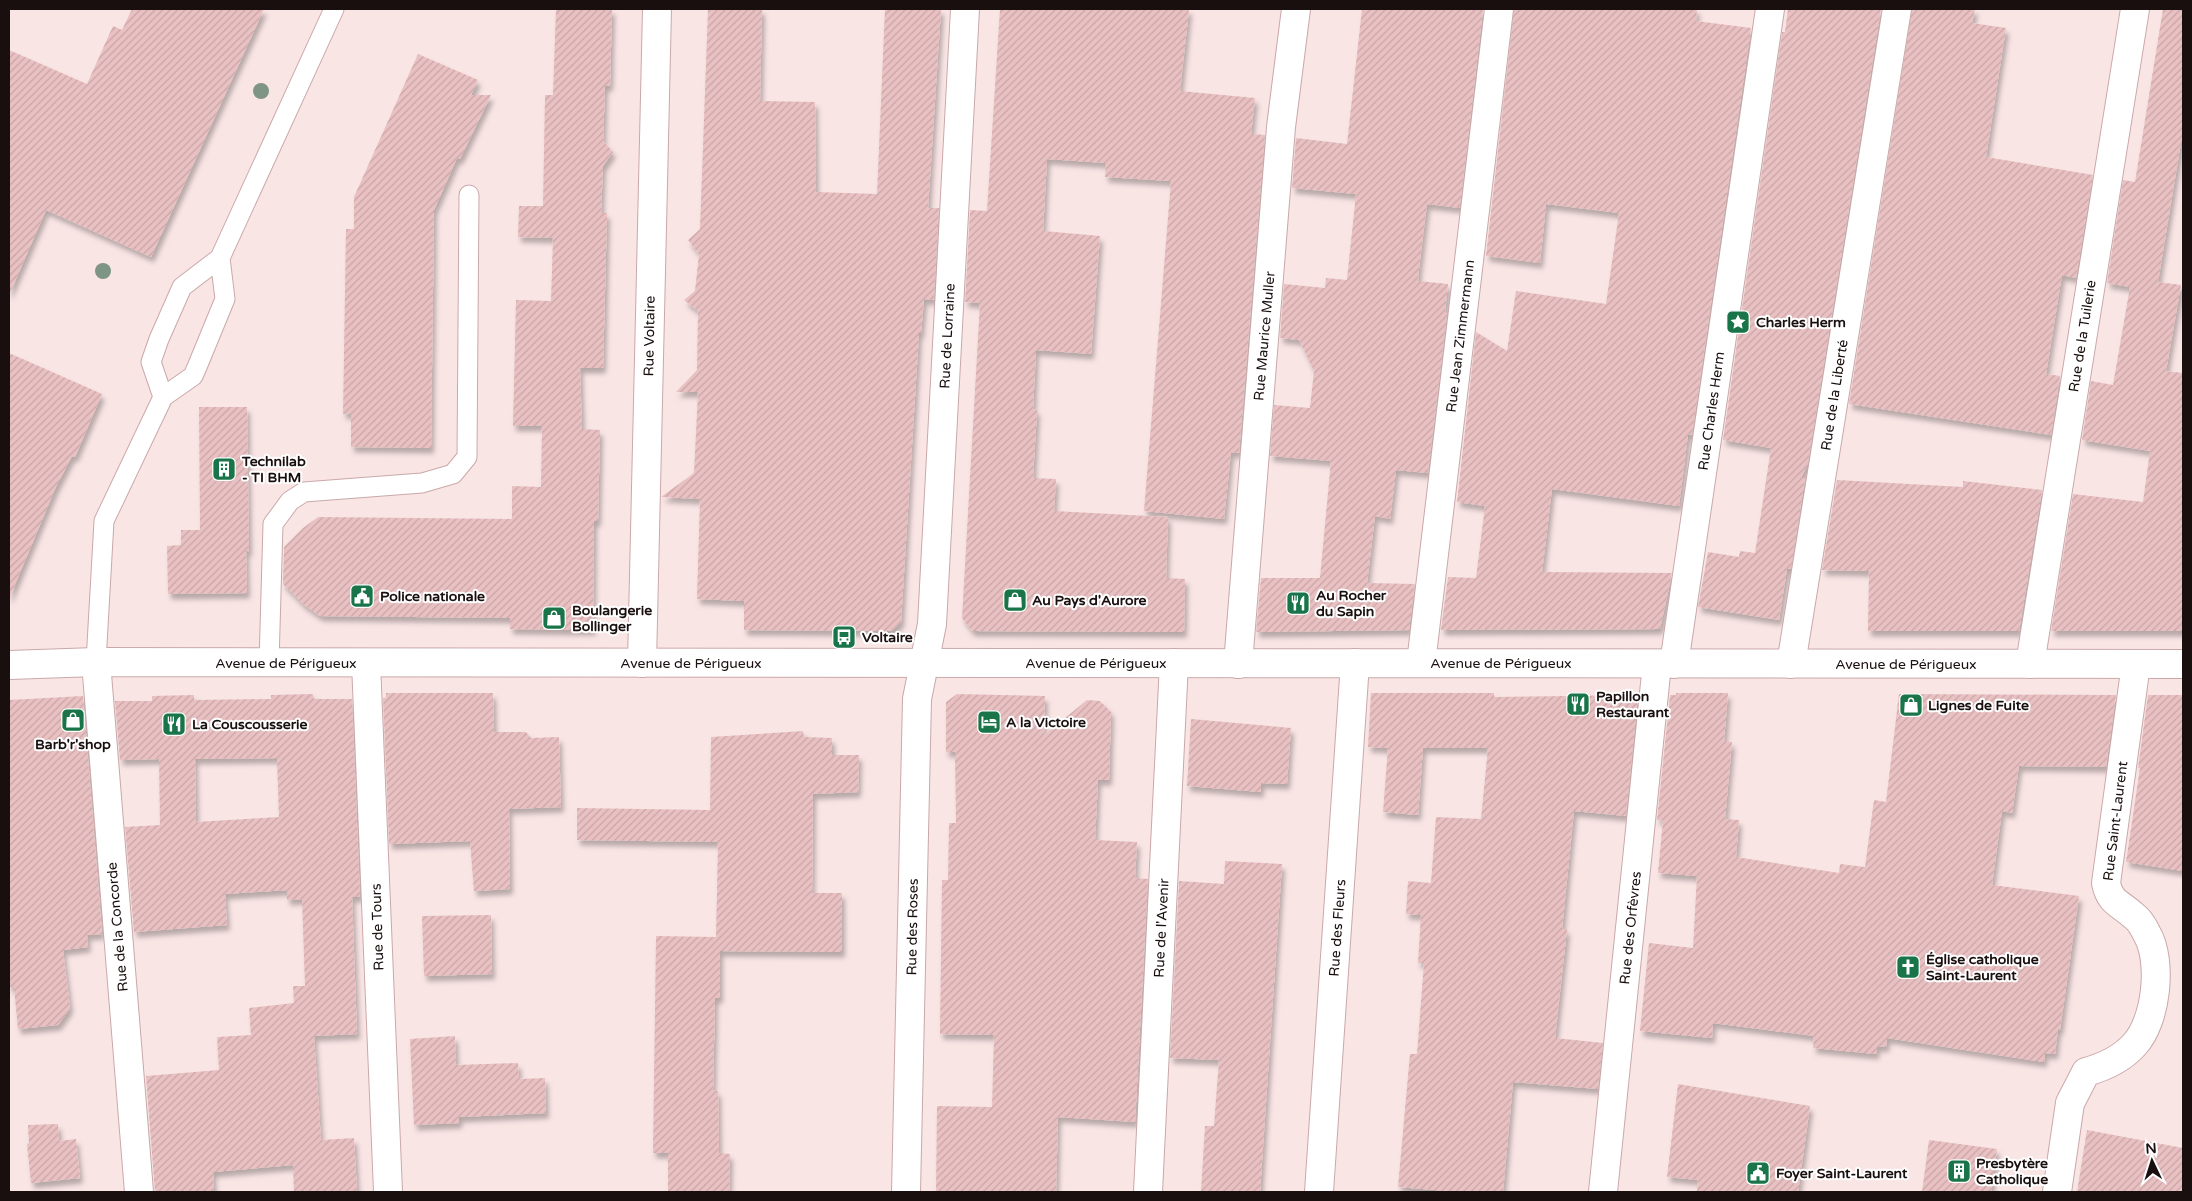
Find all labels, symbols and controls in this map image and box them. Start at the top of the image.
street label: Rue Jean Zimmermann [1443,259,1478,413]
street label: Rue Maurice Muller [1250,270,1279,401]
street label: Rue de la Tuilerie [2065,279,2100,393]
street label: Rue de Lorraine [936,283,959,389]
street label: Rue Voltaire [640,295,659,377]
place icon: Charles Herm [1725,309,1751,335]
place label: Charles Herm [1756,314,1846,331]
street label: Rue de la Liberté [1817,338,1852,452]
street label: Rue Charles Herm [1695,351,1728,472]
place label: Technilab - TI BHM [241,453,306,486]
building icon: Technilab - TI BHM [211,456,237,482]
public building icon: Police nationale [349,583,375,609]
shop icon: Au Pays d'Aurore [1002,587,1028,613]
place label: Au Rocher du Sapin [1316,587,1387,620]
place label: Police nationale [380,588,485,605]
restaurant icon: Au Rocher du Sapin [1285,590,1311,616]
place label: Au Pays d'Aurore [1032,592,1147,609]
place label: Boulangerie Bollinger [572,602,652,635]
shop icon: Boulangerie Bollinger [541,605,567,631]
bus stop icon: Voltaire [831,624,857,650]
place label: Voltaire [862,629,913,646]
street label: Avenue de Périgueux [215,655,357,672]
street label: Avenue de Périgueux [620,655,762,672]
street label: Avenue de Périgueux [1025,655,1167,672]
street label: Avenue de Périgueux [1430,655,1572,672]
street label: Avenue de Périgueux [1835,656,1977,673]
place label: Papillon Restaurant [1596,688,1670,721]
restaurant icon: Papillon Restaurant [1565,691,1591,717]
shop icon: Lignes de Fuite [1898,692,1924,718]
place label: Lignes de Fuite [1928,697,2029,714]
shop icon: Barb'r'shop [60,707,86,733]
hotel icon: A la Victoire [976,709,1002,735]
restaurant icon: La Couscousserie [161,711,187,737]
place label: A la Victoire [1006,714,1086,731]
place label: La Couscousserie [192,716,307,733]
place label: Barb'r'shop [35,736,111,753]
street label: Rue Saint-Laurent [2100,760,2131,882]
street label: Rue de la Concorde [103,861,132,992]
street label: Rue des Orfèvres [1616,870,1645,986]
street label: Rue de l'Avenir [1150,877,1173,978]
street label: Rue des Roses [903,878,922,976]
street label: Rue des Fleurs [1326,878,1349,977]
street label: Rue de Tours [367,883,388,971]
place label: Église catholique Saint-Laurent [1926,951,2039,984]
church icon: Église catholique Saint-Laurent [1895,954,1921,980]
north arrow [2127,1136,2177,1186]
text: N [2145,1140,2157,1157]
place label: Presbytère Catholique [1976,1155,2048,1188]
building icon: Presbytère Catholique [1946,1158,1972,1184]
public building icon: Foyer Saint-Laurent [1745,1160,1771,1186]
place label: Foyer Saint-Laurent [1776,1165,1908,1182]

